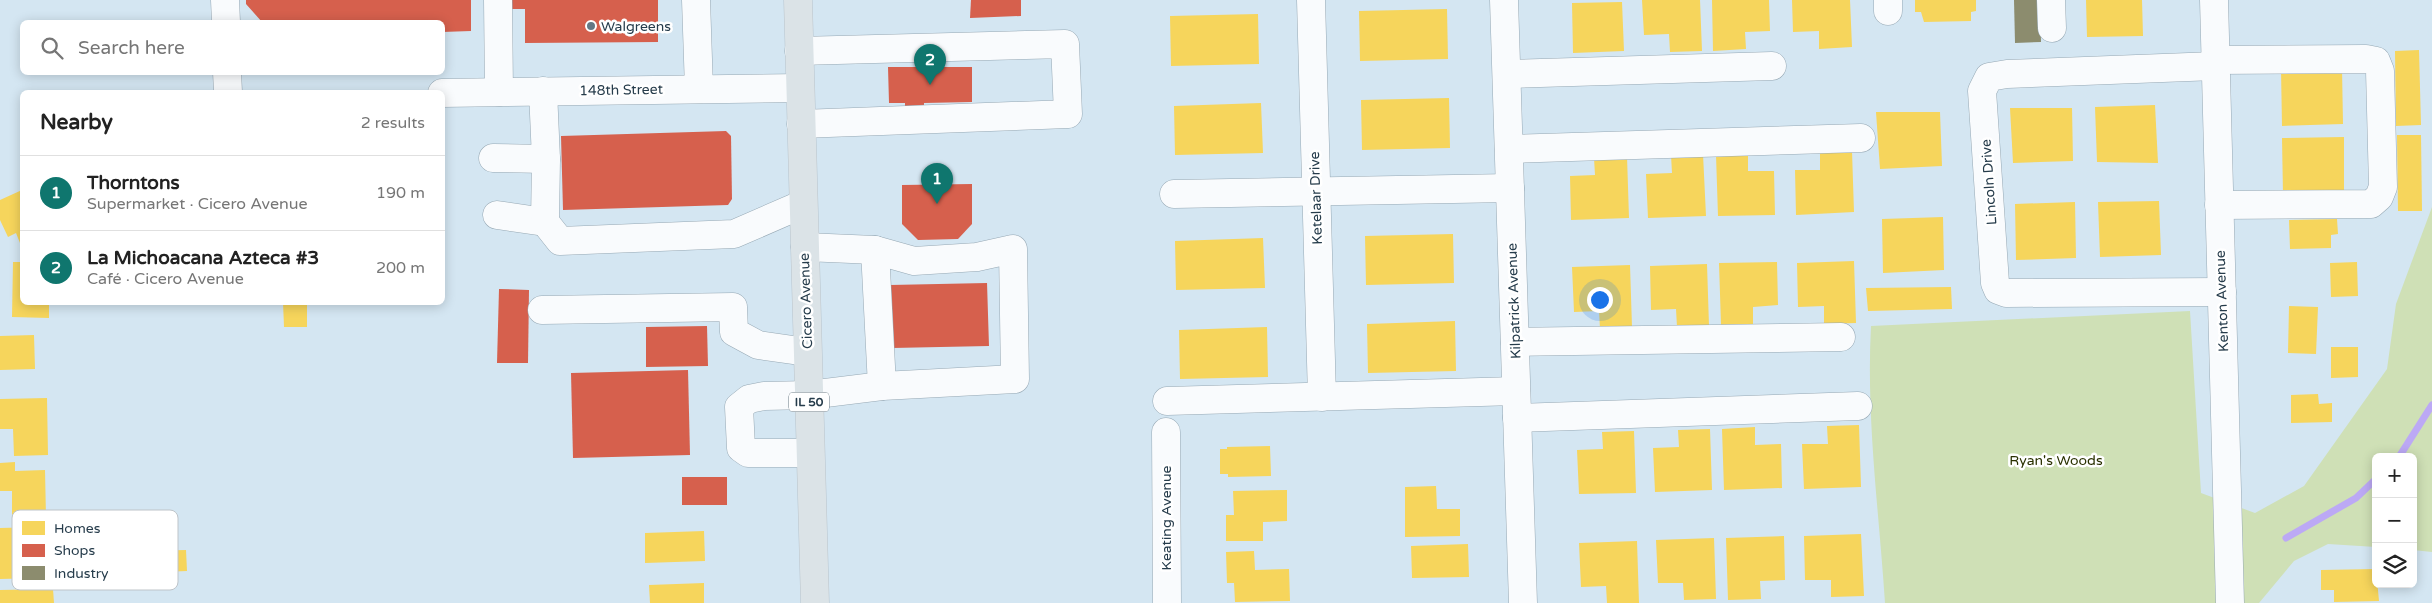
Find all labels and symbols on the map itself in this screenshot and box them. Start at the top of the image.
place label: Walgreens [601,18,671,35]
marker: Walgreens [585,20,597,32]
pin: 2 [914,44,946,85]
street label: 148th Street [579,81,664,99]
street label: Lincoln Drive [1978,138,2000,226]
street label: Ketelaar Drive [1306,151,1326,245]
pin: 1 [921,163,953,204]
street label: Kilpatrick Avenue [1503,243,1525,359]
street label: Kenton Avenue [2212,250,2232,352]
street label: Cicero Avenue [796,253,816,349]
your location [1587,287,1613,313]
road number: IL 50 [789,392,829,412]
park label: Ryan's Woods [2009,452,2103,469]
street label: Keating Avenue [1158,465,1175,570]
legend [12,510,178,590]
text: Homes [54,520,101,537]
text: Shops [54,542,95,559]
text: Industry [54,565,109,582]

